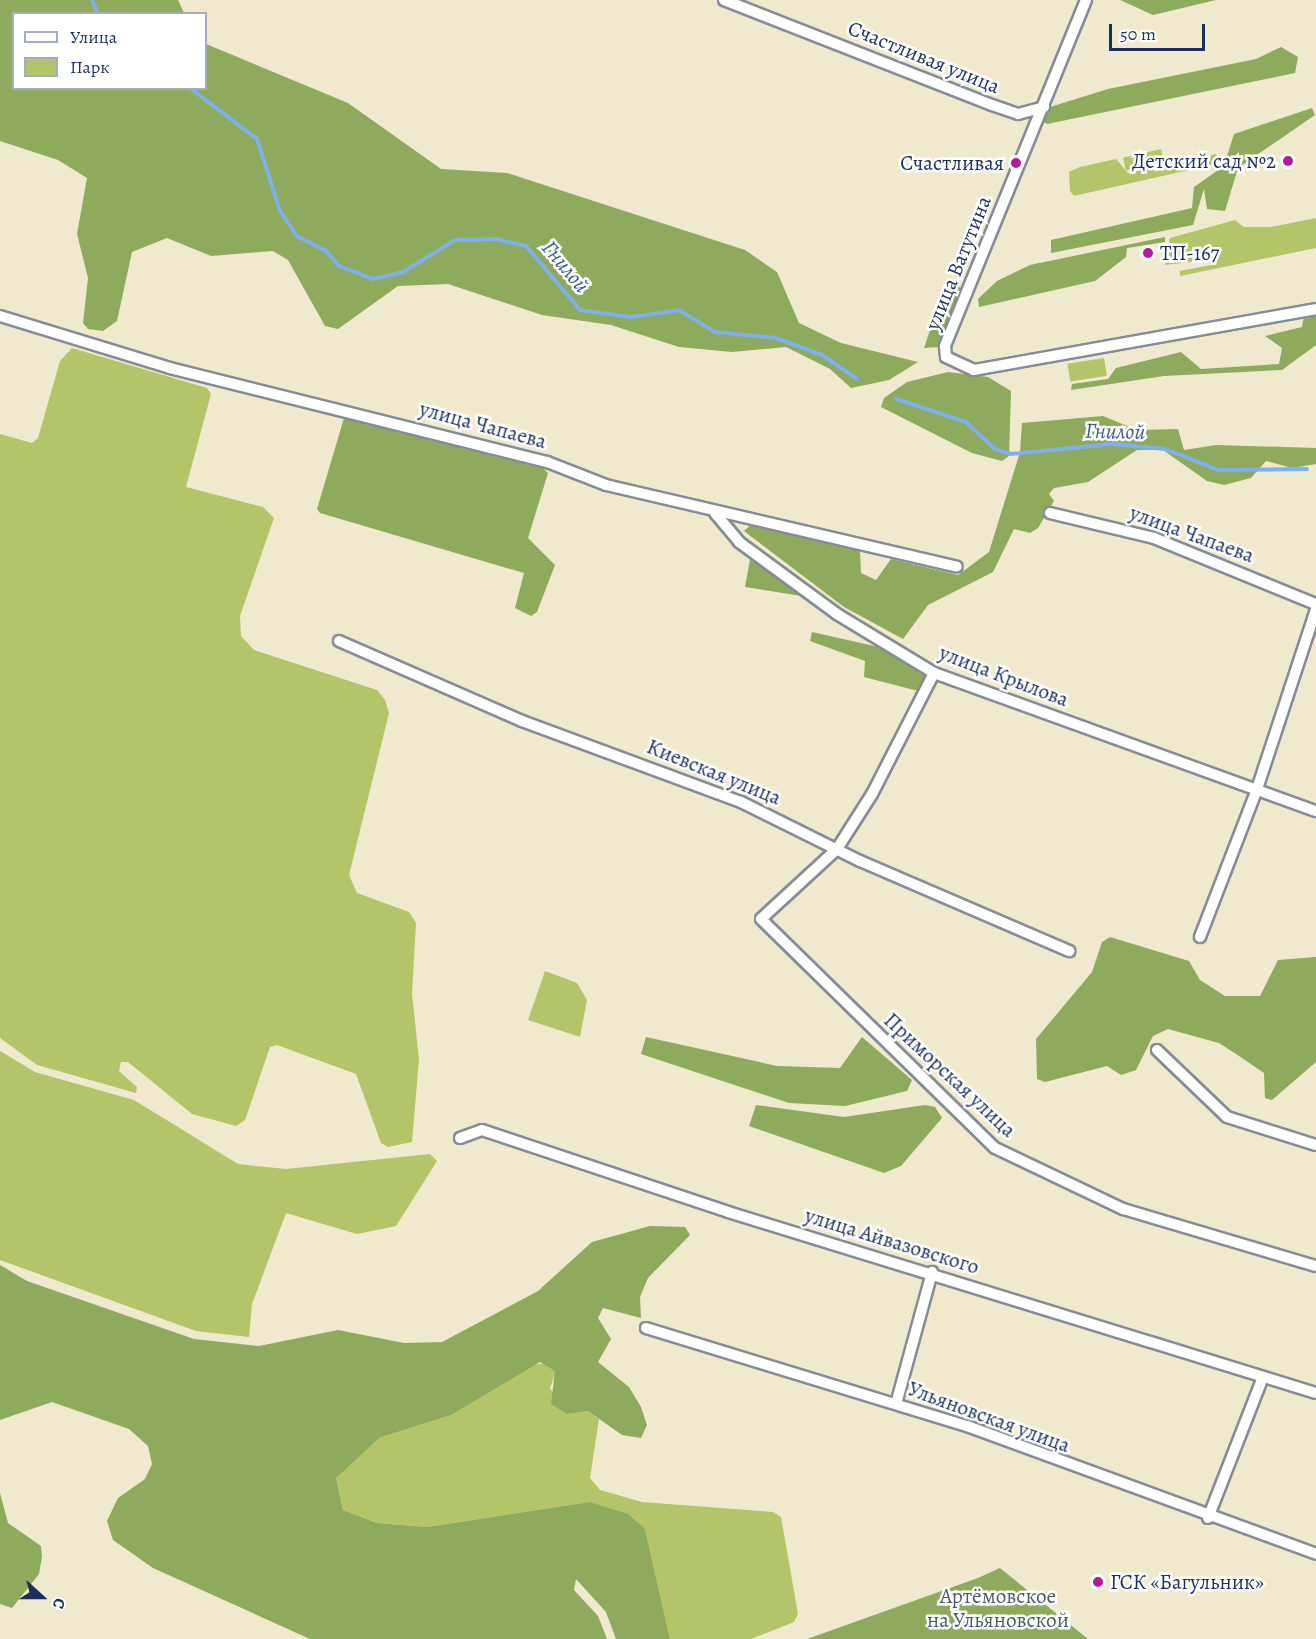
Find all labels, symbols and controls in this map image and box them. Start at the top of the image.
legend [12,12,207,90]
scale bar [1112,12,1208,50]
street label: Счастливая улица [844,15,1004,99]
text: 50 m [1120,22,1156,46]
text: Улица [70,25,117,49]
text: Парк [70,55,110,79]
place label: Детский сад №2 [1132,148,1276,174]
place label: Счастливая [900,150,1004,176]
marker: Детский сад №2 [1281,154,1295,168]
marker: Счастливая [1009,156,1023,170]
street label: улица Ватутина [920,192,996,334]
water label: Гнилой [535,235,595,299]
place label: ТП-167 [1160,240,1219,266]
marker: ТП-167 [1141,246,1155,260]
street label: улица Чапаева [417,396,549,454]
water label: Гнилой [1085,418,1145,446]
street label: улица Чапаева [1126,500,1258,568]
street label: улица Крылова [936,640,1072,712]
street label: Киевская улица [643,734,785,810]
street label: Приморская улица [879,1007,1021,1143]
street label: улица Айвазовского [802,1203,982,1279]
street label: Ульяновская улица [905,1376,1073,1458]
north arrow [12,1567,72,1627]
place label: ГСК «Багульник» [1110,1569,1264,1595]
marker: ГСК «Багульник» [1091,1575,1105,1589]
park label: Артёмовское на Ульяновской [927,1583,1069,1633]
text: С [47,1595,71,1612]

